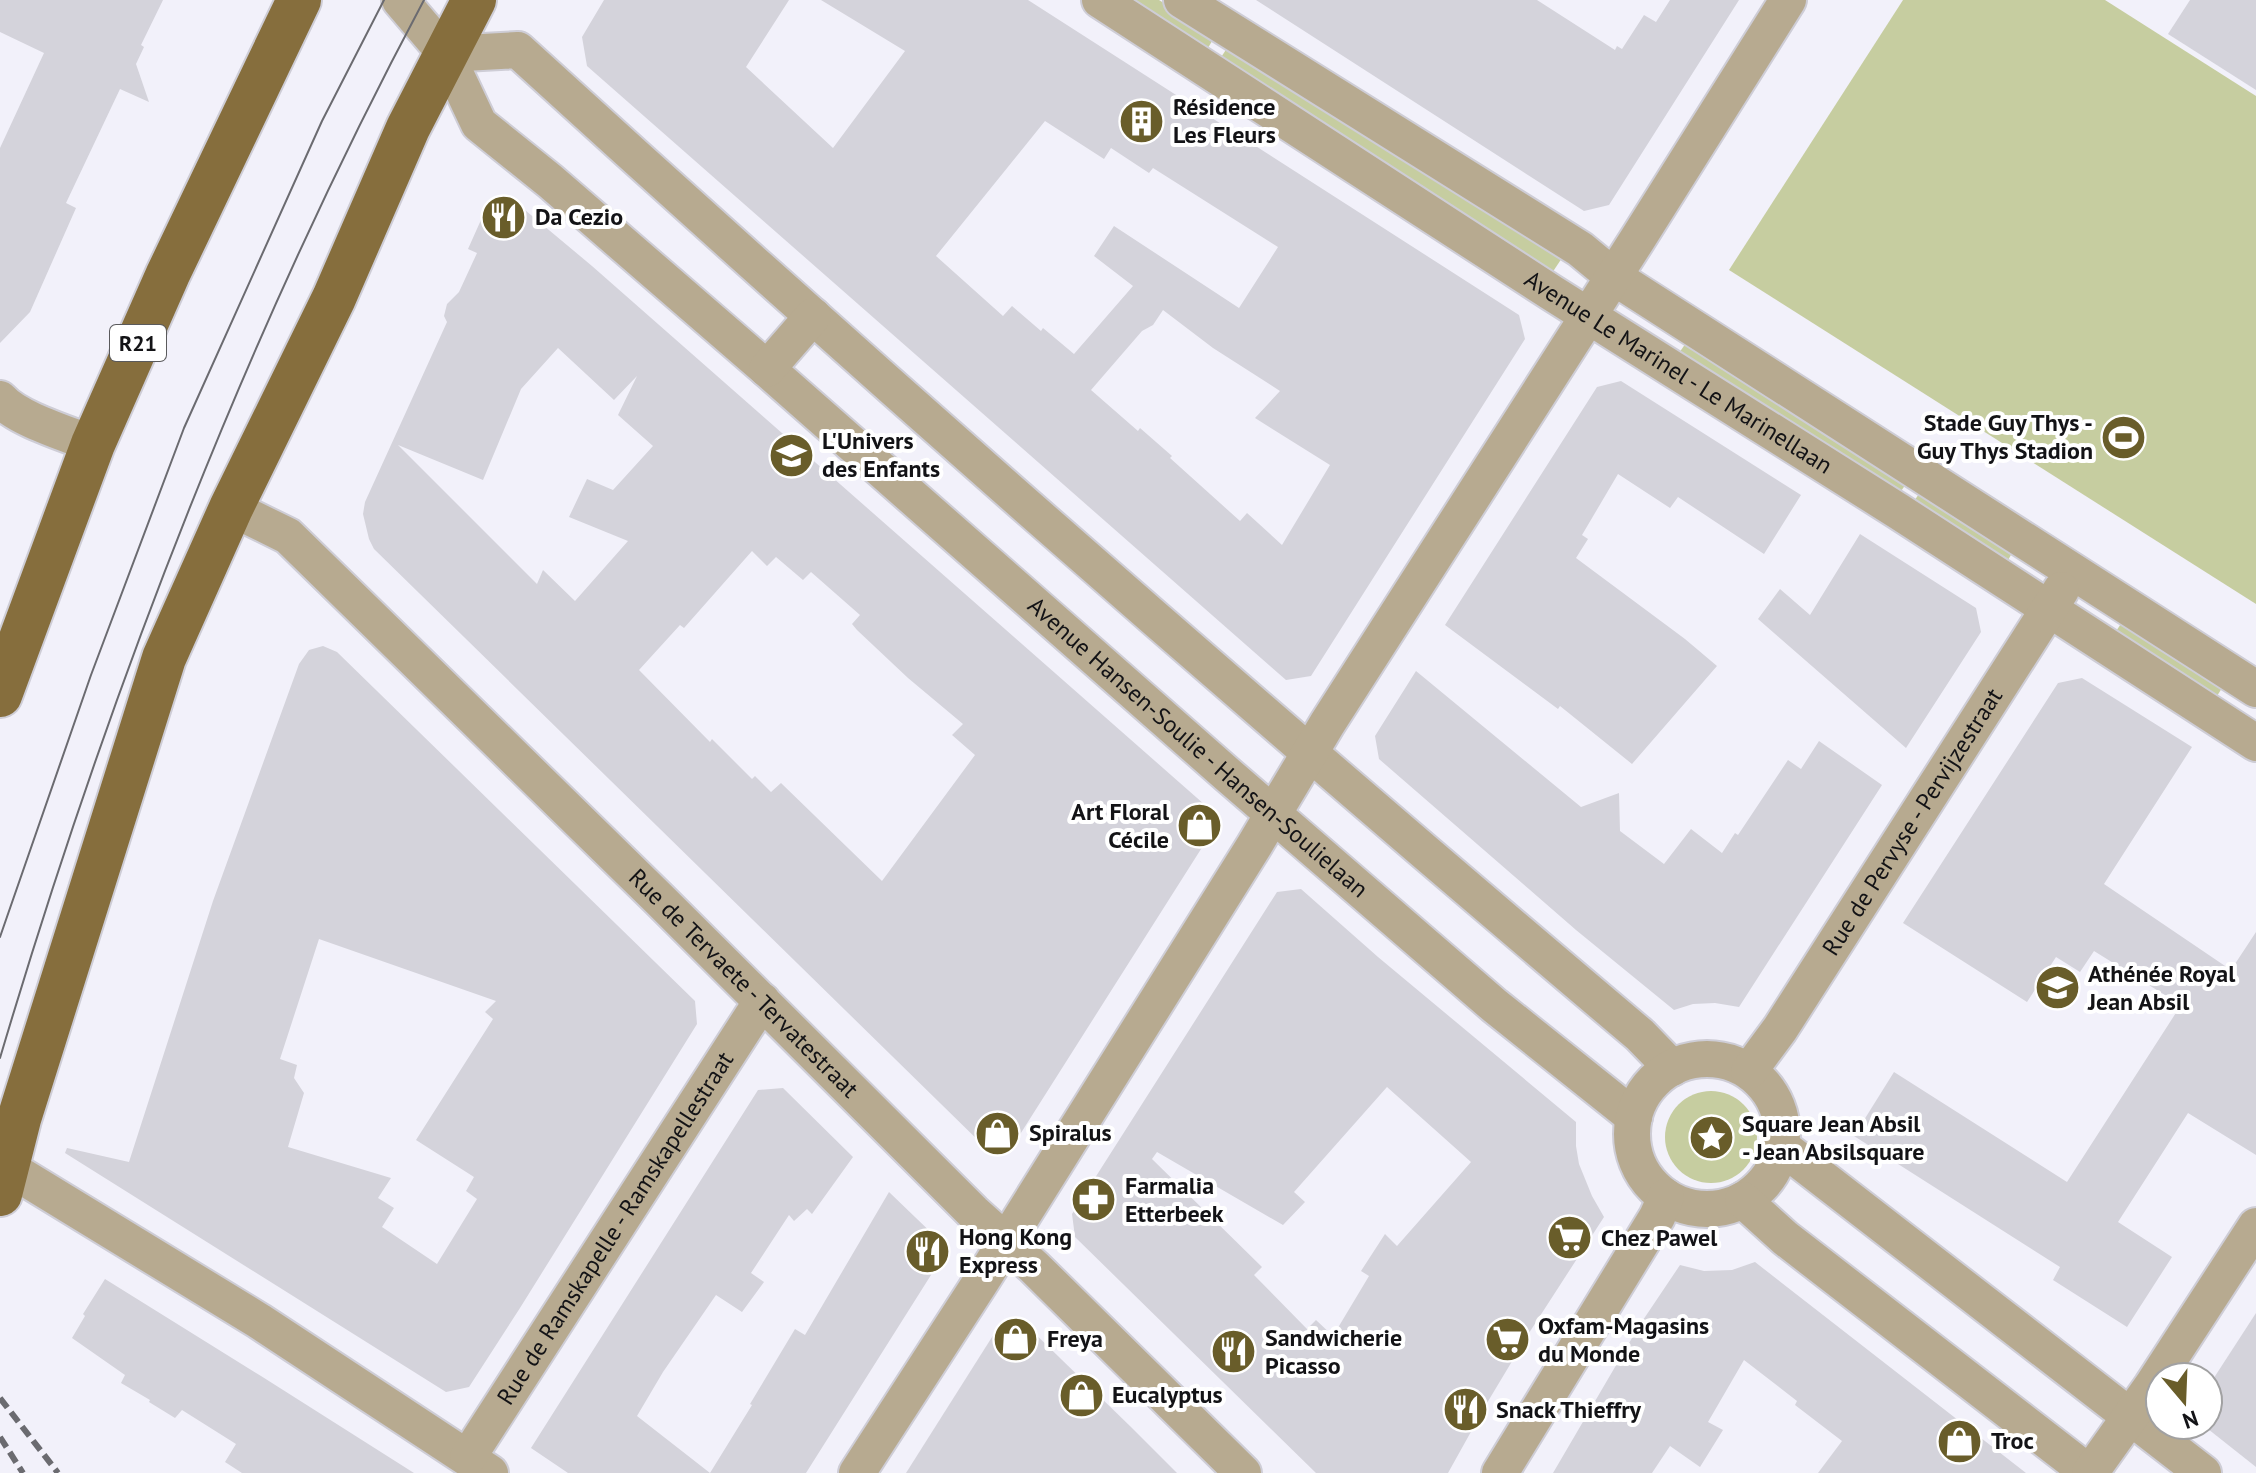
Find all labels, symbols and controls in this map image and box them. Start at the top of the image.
place label: Résidence Les Fleurs [1173,91,1276,150]
building icon: Résidence Les Fleurs [1118,97,1166,145]
restaurant icon: Da Cezio [480,193,528,241]
place label: Da Cezio [535,201,623,232]
street label: Avenue Le Marinel - Le Marinellaan [1519,263,1838,481]
road number: R21 [110,325,166,361]
place label: Stade Guy Thys - Guy Thys Stadion [1917,407,2093,466]
sports icon: Stade Guy Thys - Guy Thys Stadion [2100,413,2148,461]
place label: L'Univers des Enfants [822,425,940,484]
school or university icon: L'Univers des Enfants [767,431,815,479]
street label: Avenue Hansen-Soulie - Hansen-Soulielaan [1022,590,1375,904]
street label: Rue de Pervyse - Pervijzestraat [1815,682,2009,961]
place label: Art Floral Cécile [1071,796,1170,855]
shop icon: Art Floral Cécile [1176,802,1224,850]
street label: Rue de Tervaete - Tervatestraat [622,862,865,1104]
place label: Athénée Royal Jean Absil [2087,958,2236,1017]
school or university icon: Athénée Royal Jean Absil [2033,964,2081,1012]
street label: Rue de Ramskapelle - Ramskapellestraat [490,1046,740,1410]
place label: Square Jean Absil - Jean Absilsquare [1742,1108,1925,1167]
shop icon: Spiralus [974,1109,1022,1157]
place icon: Square Jean Absil - Jean Absilsquare [1687,1114,1735,1162]
place label: Spiralus [1029,1117,1112,1148]
place label: Farmalia Etterbeek [1125,1170,1224,1229]
pharmacy icon: Farmalia Etterbeek [1070,1176,1118,1224]
supermarket icon: Chez Pawel [1546,1214,1594,1262]
place label: Hong Kong Express [959,1221,1072,1280]
place label: Chez Pawel [1601,1222,1718,1253]
restaurant icon: Hong Kong Express [904,1227,952,1275]
place label: Oxfam-Magasins du Monde [1538,1310,1709,1369]
shop icon: Freya [992,1315,1040,1363]
supermarket icon: Oxfam-Magasins du Monde [1483,1316,1531,1364]
place label: Sandwicherie Picasso [1265,1322,1402,1381]
place label: Freya [1047,1323,1103,1354]
restaurant icon: Sandwicherie Picasso [1210,1328,1258,1376]
north arrow [2144,1361,2224,1441]
shop icon: Eucalyptus [1057,1371,1105,1419]
place label: Eucalyptus [1112,1379,1223,1410]
restaurant icon: Snack Thieffry [1441,1386,1489,1434]
place label: Snack Thieffry [1496,1394,1642,1425]
text: N [2179,1404,2202,1436]
shop icon: Troc [1936,1417,1984,1465]
place label: Troc [1991,1425,2034,1456]

